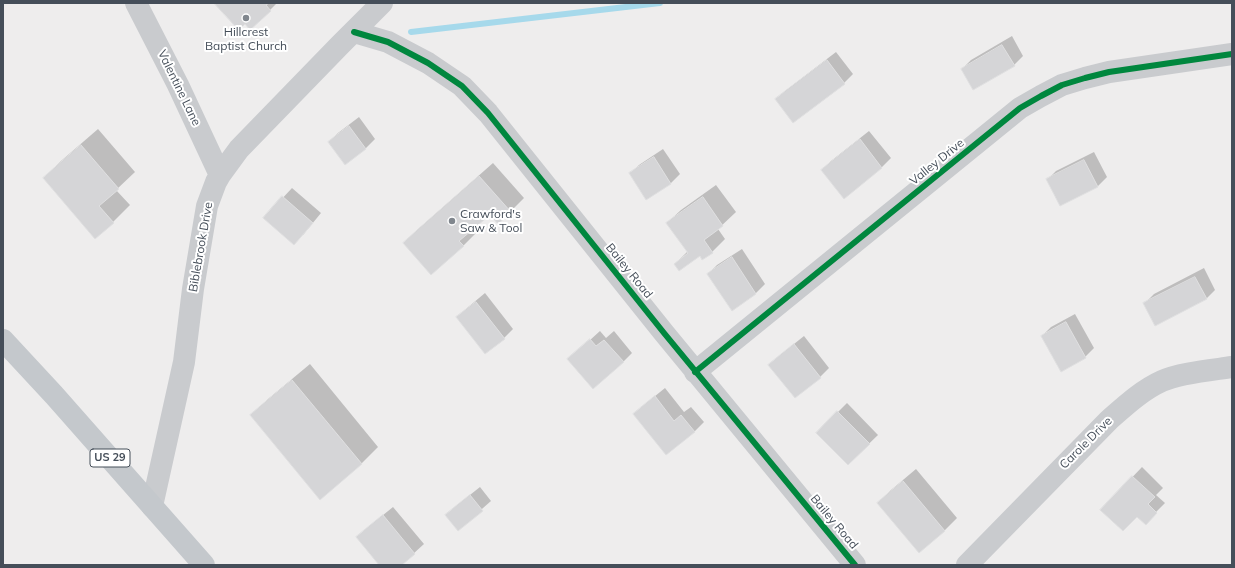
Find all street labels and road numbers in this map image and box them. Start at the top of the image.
street label: Valentine Lane [154,48,204,128]
street label: Valley Drive [907,136,967,188]
street label: Biblebrook Drive [186,201,216,293]
street label: Bailey Road [602,241,656,301]
street label: Carole Drive [1057,414,1115,472]
road number: US 29 [90,449,130,467]
street label: Bailey Road [807,492,861,552]

